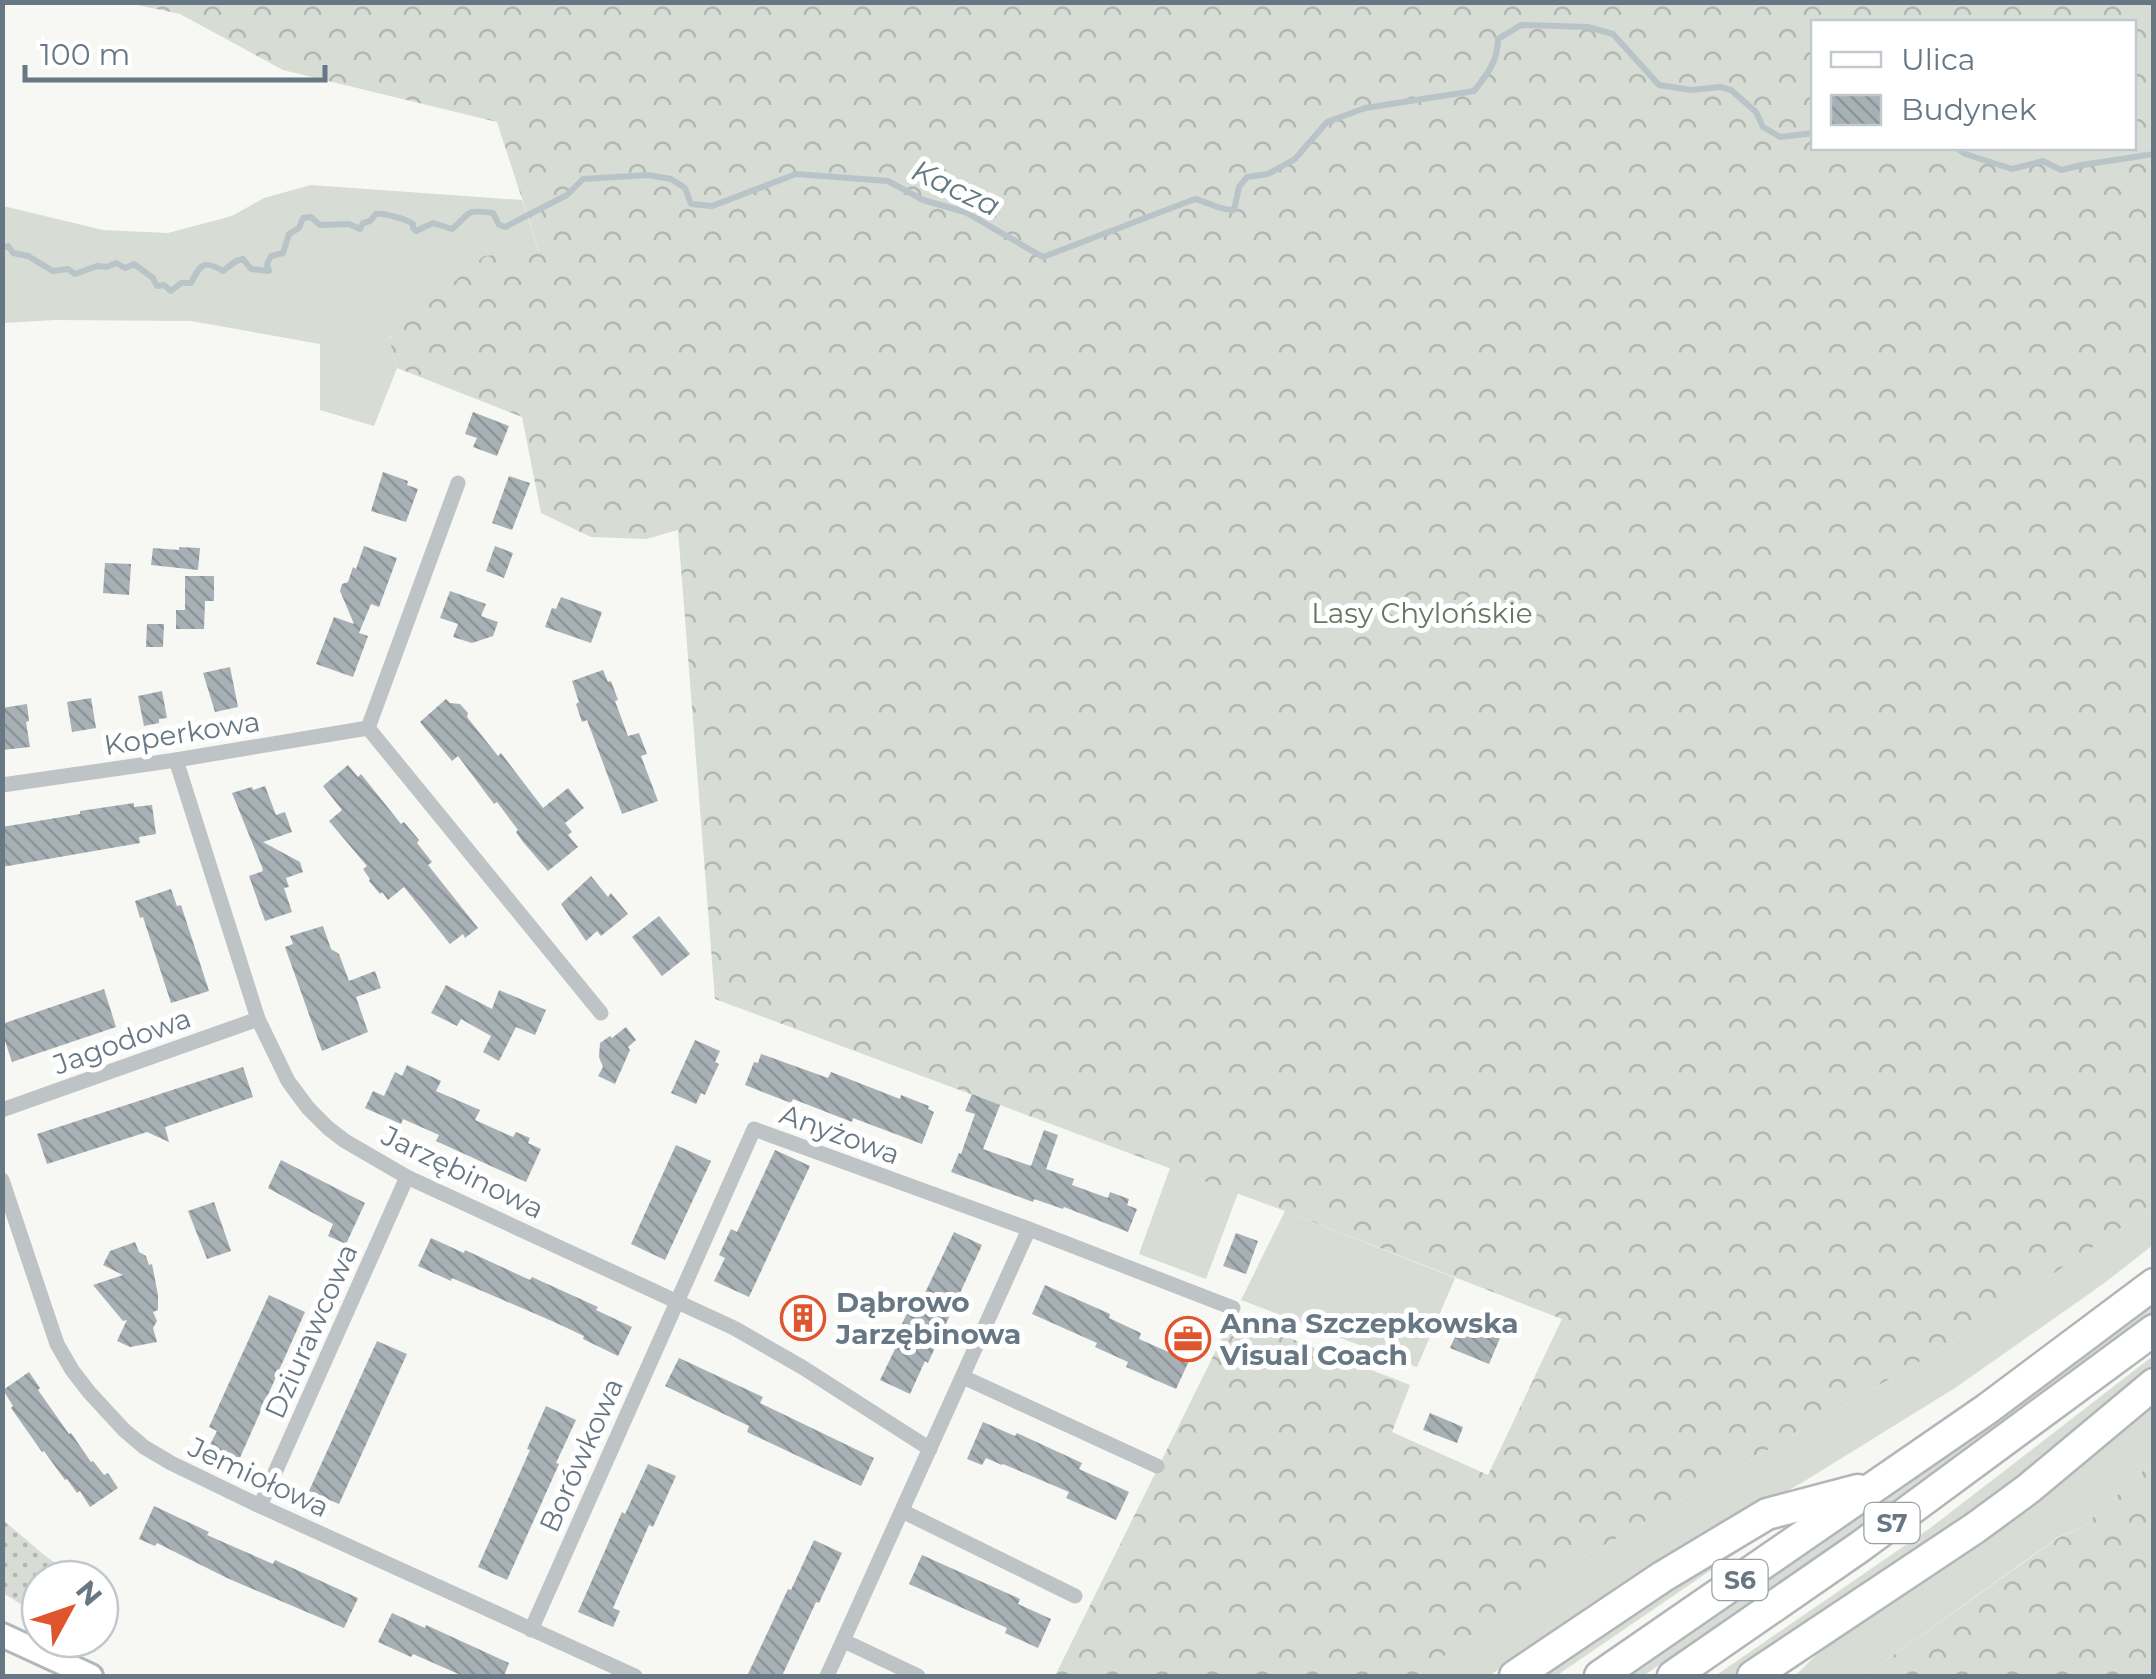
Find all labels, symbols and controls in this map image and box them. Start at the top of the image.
scale bar [25,20,325,82]
legend [1811,20,2136,150]
text: 100 m [40,36,130,73]
text: Ulica [1901,41,1976,78]
text: Budynek [1901,91,2037,128]
water label: Kacza [906,152,1006,224]
park label: Lasy Chylońskie [1311,596,1533,630]
street label: Koperkowa [102,704,262,762]
street label: Jagodowa [48,1000,195,1082]
street label: Anyżowa [775,1097,905,1171]
street label: Jarzębinowa [376,1118,550,1226]
street label: Dziurawcowa [257,1238,365,1424]
place label: Dąbrowo Jarzębinowa [835,1285,1021,1351]
building icon: Dąbrowo Jarzębinowa [780,1295,826,1341]
place label: Anna Szczepkowska Visual Coach [1219,1306,1519,1372]
office icon: Anna Szczepkowska Visual Coach [1165,1316,1211,1362]
street label: Borówkowa [532,1373,630,1537]
street label: Jemiołowa [182,1429,335,1524]
road number: S7 [1864,1503,1920,1543]
north arrow [20,1559,120,1659]
road number: S6 [1712,1560,1768,1600]
text: N [69,1573,109,1613]

